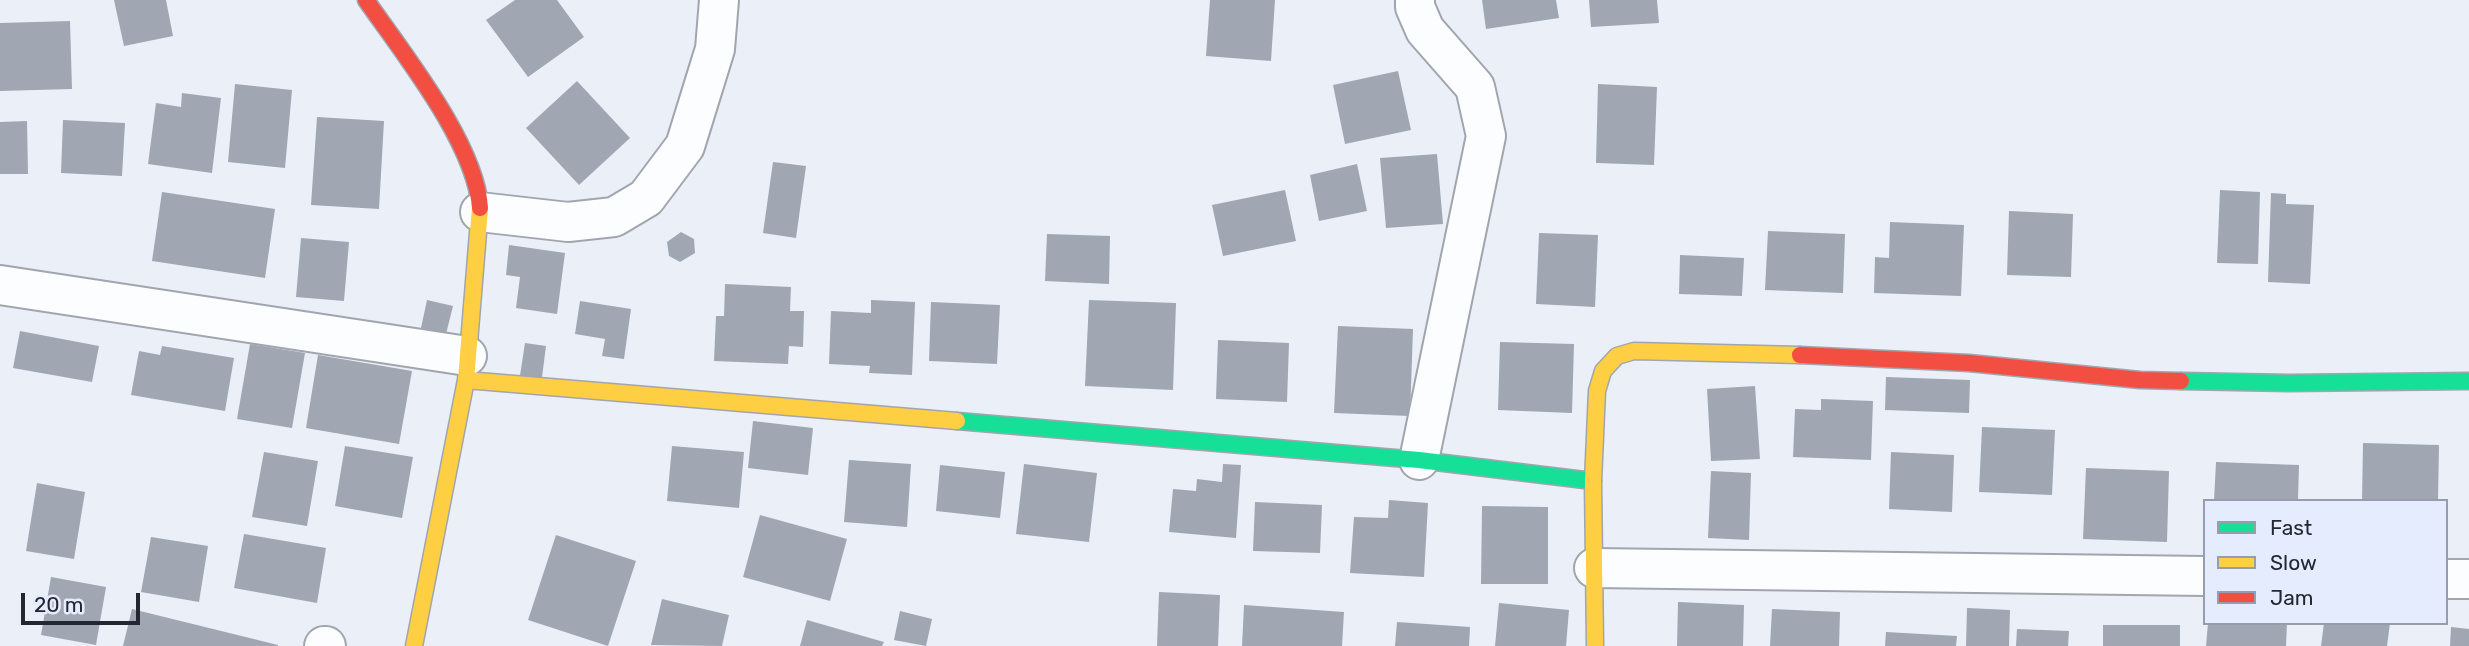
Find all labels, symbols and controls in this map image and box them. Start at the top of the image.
legend [2203,499,2448,625]
text: Fast [2270,515,2312,540]
text: Slow [2270,550,2317,575]
scale bar [24,580,144,624]
text: Jam [2270,585,2314,610]
text: 20 m [34,592,83,617]

